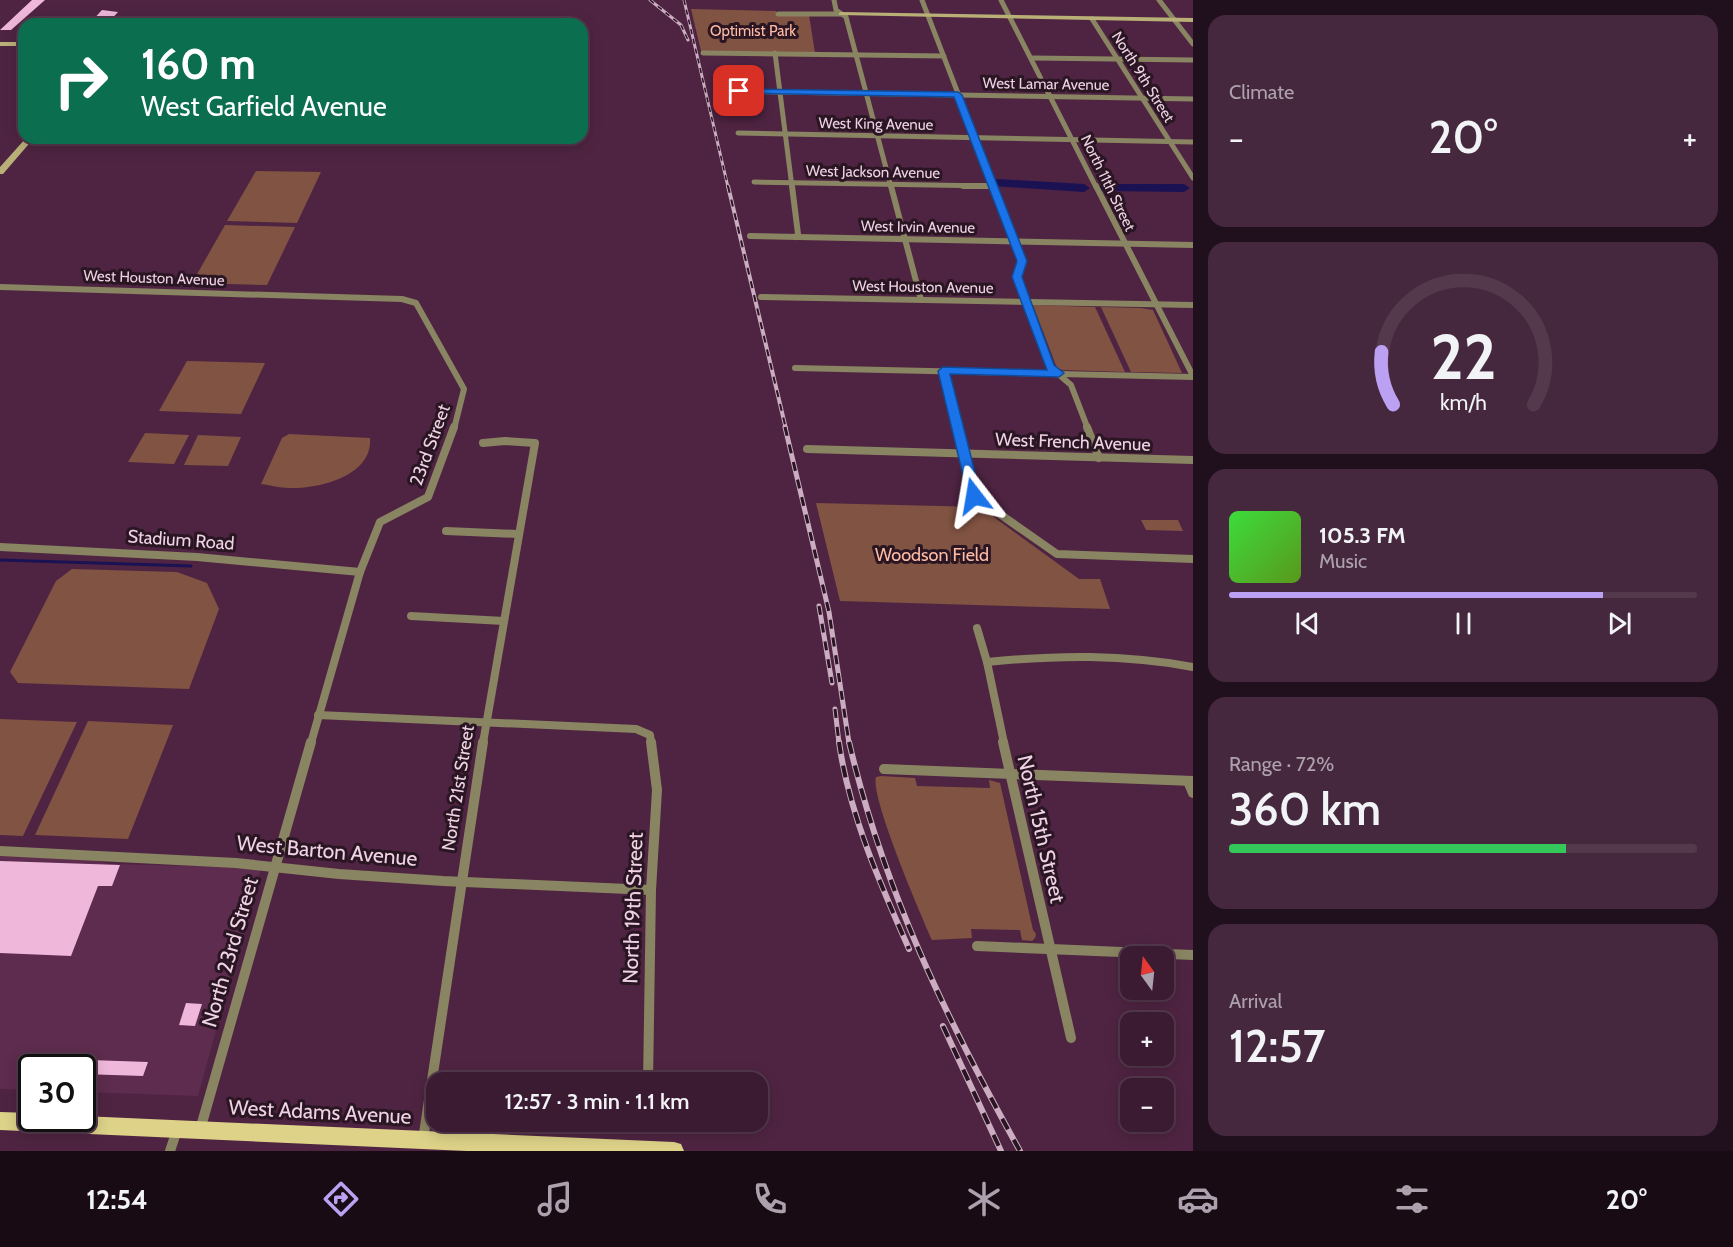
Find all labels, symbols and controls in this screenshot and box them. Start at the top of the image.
park label: Optimist Park [710,22,796,40]
street label: North 9th Street [1108,28,1178,126]
text: 160 m [141,38,256,90]
icon: right [42,42,120,120]
pin [713,65,764,116]
icon: arrive [722,74,755,107]
street label: West Lamar Avenue [983,74,1110,94]
text: Climate [1229,80,1294,104]
text: West Garfield Avenue [141,90,387,123]
text: 20° [1429,110,1497,164]
street label: West King Avenue [818,114,934,134]
text: − [1229,118,1244,158]
text: + [1682,118,1697,158]
street label: North 11th Street [1077,132,1139,234]
street label: West Jackson Avenue [806,162,941,182]
street label: West Irvin Avenue [861,217,976,237]
street label: West Houston Avenue [83,267,225,289]
street label: West Houston Avenue [852,277,994,297]
text: 22 [1430,319,1496,395]
text: km/h [1440,390,1486,416]
street label: 23rd Street [405,401,455,489]
street label: West French Avenue [995,428,1151,456]
position arrow [942,464,1006,528]
text: 105.3 FM [1319,522,1406,549]
street label: Stadium Road [127,525,235,555]
park label: Woodson Field [875,544,989,566]
text: Music [1319,549,1367,573]
icon: previous [1291,607,1324,640]
icon: pause [1447,607,1480,640]
icon: next [1603,607,1636,640]
street label: North 21st Street [437,724,479,852]
street label: North 15th Street [1012,752,1071,905]
text: Range · 72% [1229,752,1334,776]
text: 360 km [1229,782,1381,836]
street label: West Barton Avenue [236,830,419,871]
street label: North 19th Street [617,832,648,984]
street label: North 23rd Street [196,874,263,1030]
north arrow [1120,946,1174,1000]
map controls [1120,946,1174,1132]
text: Arrival [1229,989,1282,1013]
button: + [1120,1012,1174,1066]
text: 12:57 [1229,1019,1325,1073]
speed limit sign: 30 [18,1054,96,1132]
button: − [1120,1078,1174,1132]
text: 12:57 · 3 min · 1.1 km [505,1088,690,1115]
street label: West Adams Avenue [228,1094,412,1129]
icon: directions [320,1178,362,1220]
icon: music [534,1178,576,1220]
icon: phone [749,1178,791,1220]
icon: climate [963,1178,1005,1220]
icon: car [1177,1178,1219,1220]
icon: filters [1391,1178,1433,1220]
text: 12:54 [86,1183,148,1216]
text: 20° [1606,1183,1647,1216]

